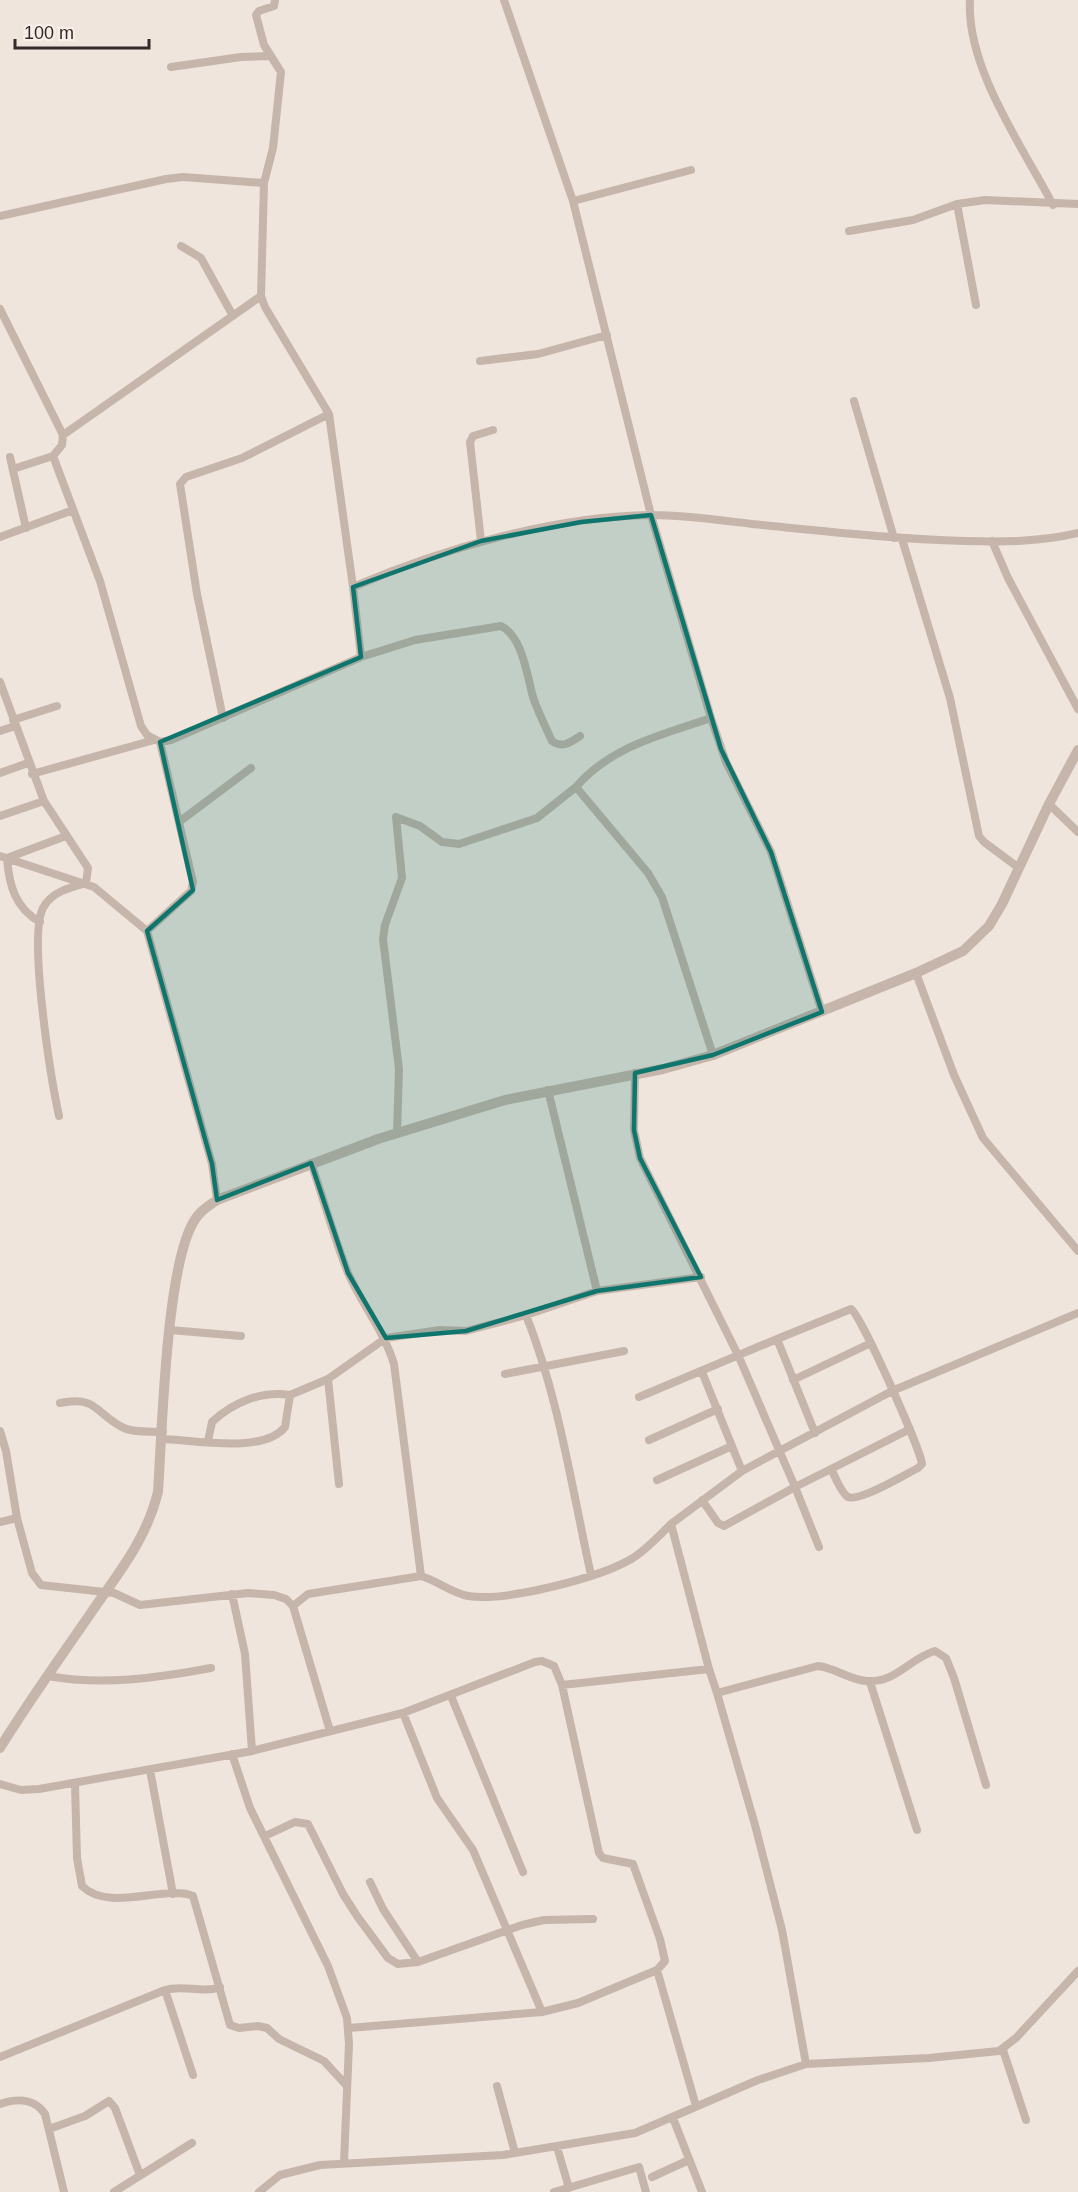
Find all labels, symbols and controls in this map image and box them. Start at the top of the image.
scale bar [15,12,148,50]
text: 100 m [24,23,74,43]

